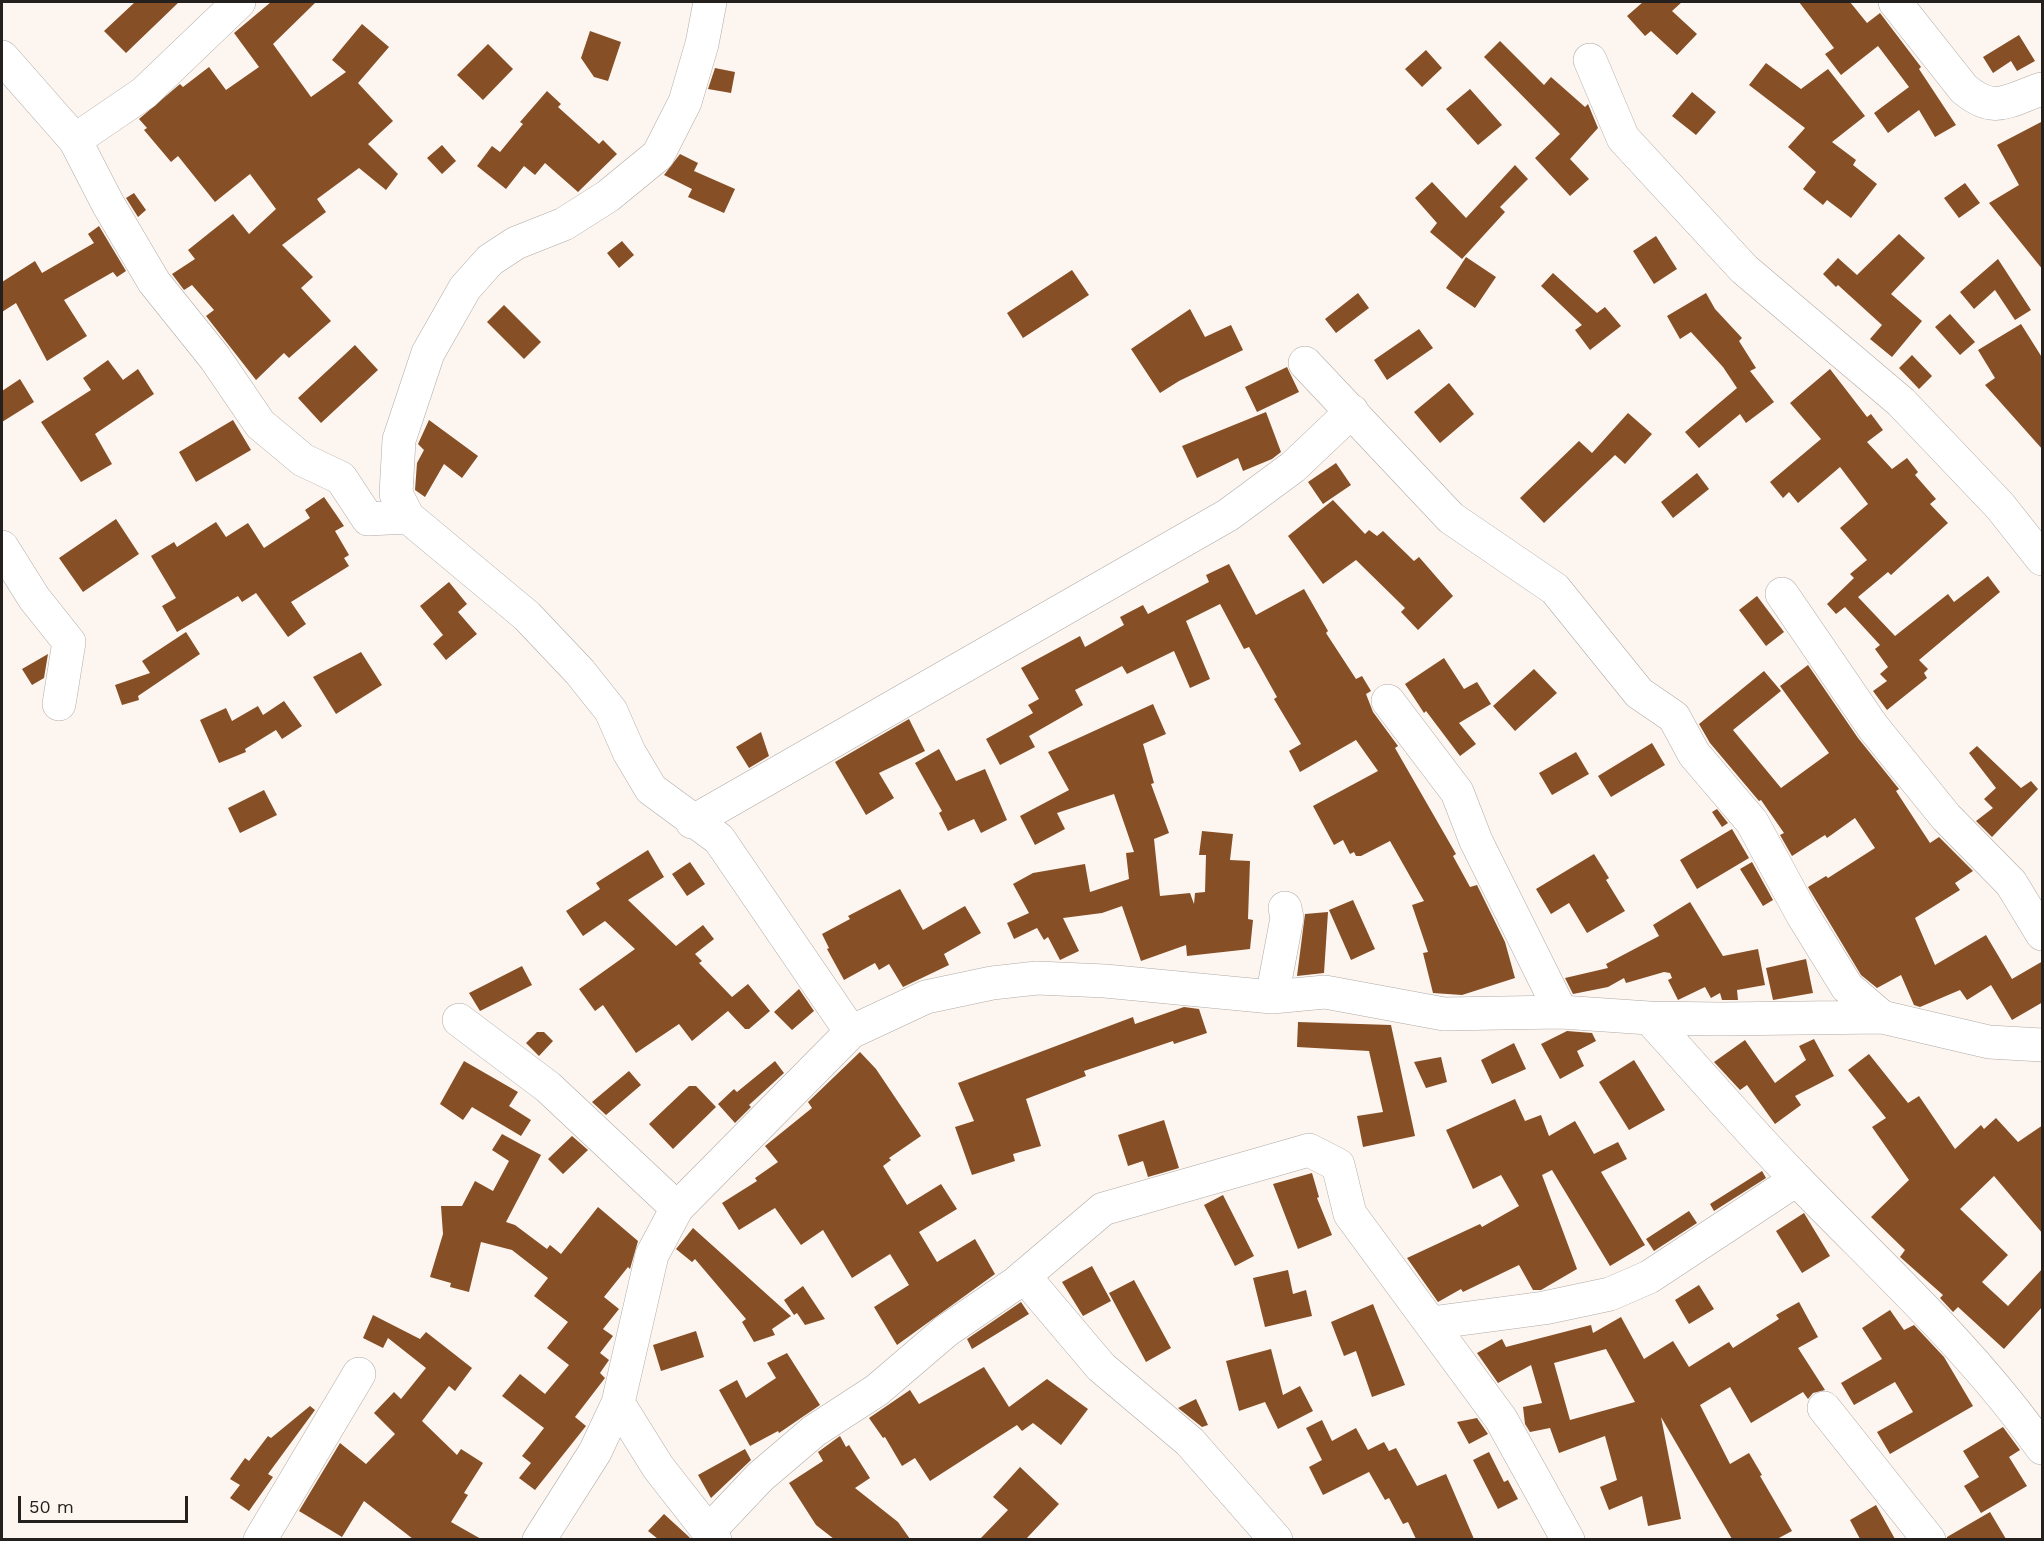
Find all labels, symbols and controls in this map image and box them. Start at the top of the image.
scale bar [21,1484,190,1522]
text: 50 m [29,1496,74,1517]

